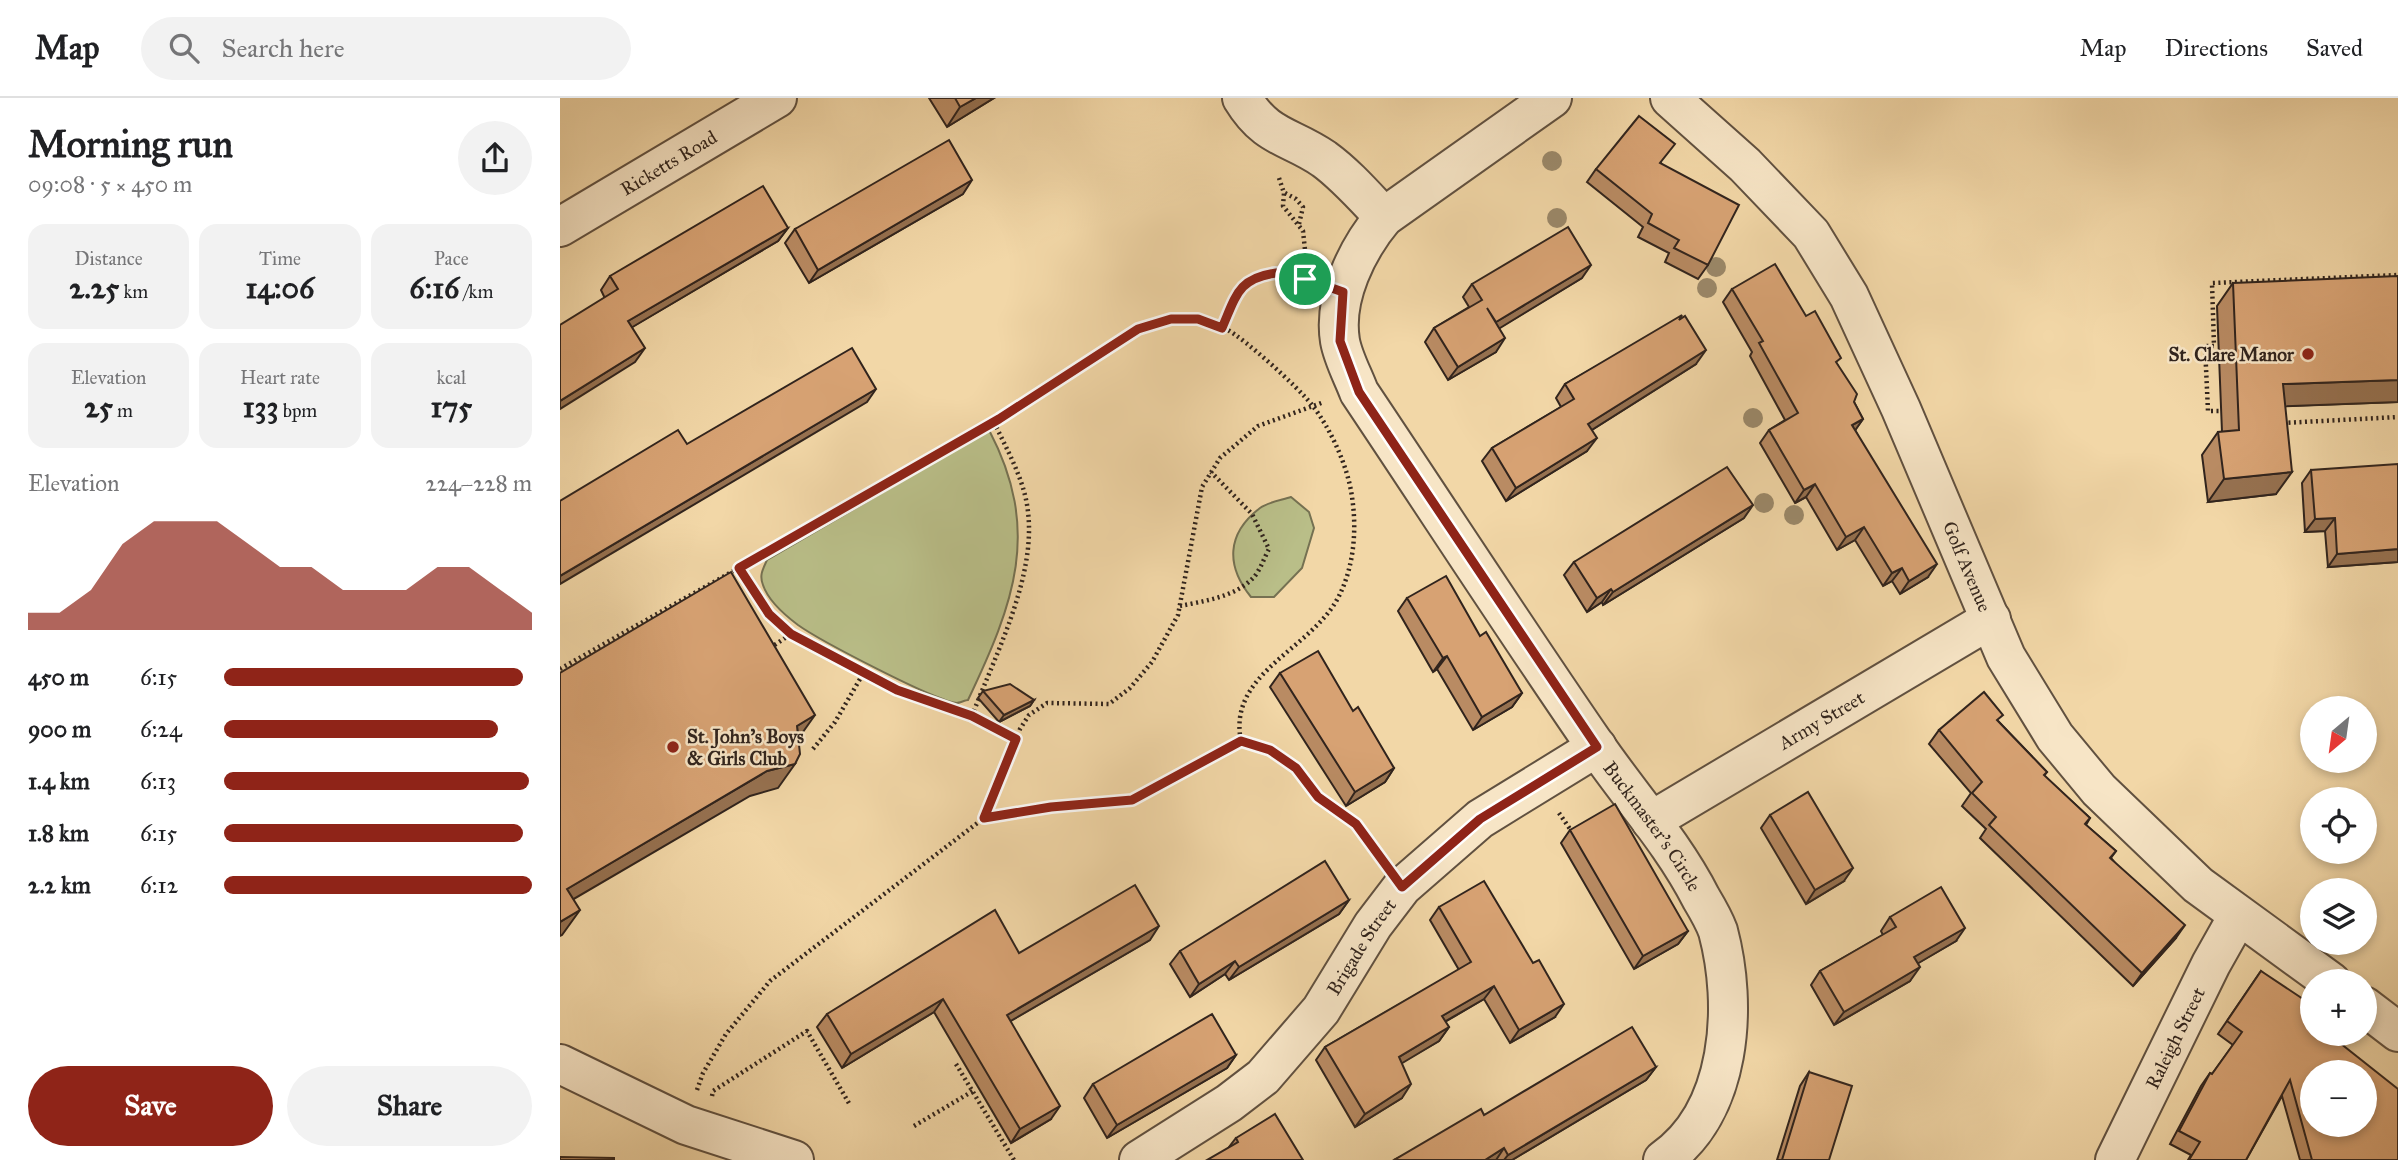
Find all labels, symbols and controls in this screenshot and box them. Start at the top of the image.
search box [141,17,631,80]
text: Map [35,28,99,68]
icon: search [165,29,203,67]
text: Search here [221,32,345,64]
text: Map [2080,33,2127,63]
text: Directions [2165,33,2268,63]
text: Saved [2306,33,2363,63]
text: Morning run [28,121,233,167]
button: share [458,121,532,195]
street label: Ricketts Road [616,125,721,200]
text: 09:08 · 5 × 450 m [28,170,192,198]
text: Distance [75,247,143,270]
text: Time [259,247,301,270]
text: Pace [434,247,469,270]
pin [1275,249,1335,309]
icon: arrive [1286,260,1324,298]
text: 2.25 [69,270,119,306]
text: 14:06 [246,270,314,306]
text: 6:16 [409,270,459,306]
text: km [119,280,148,303]
text: /km [459,280,493,303]
place label: St. Clare Manor [2169,343,2295,366]
marker: St. Clare Manor [2300,346,2316,362]
text: Elevation [71,366,146,389]
text: Heart rate [240,366,320,389]
text: kcal [436,366,466,389]
text: 25 [84,389,113,425]
text: 133 [243,389,279,425]
text: 175 [430,389,472,425]
text: m [113,399,133,422]
text: bpm [279,399,317,422]
text: Elevation [28,469,119,497]
text: 224–228 m [425,469,532,497]
street label: Golf Avenue [1938,517,1997,615]
text: 450 m [28,663,89,691]
text: 6:15 [140,663,177,691]
street label: Army Street [1773,685,1868,755]
north arrow [2300,696,2376,774]
map controls [2300,696,2377,1137]
text: 900 m [28,715,91,743]
text: 6:24 [140,715,182,743]
place label: St. John's Boys & Girls Club [687,725,804,770]
marker: St. John's Boys & Girls Club [665,739,681,755]
street label: Buckmaster's Circle [1599,757,1707,895]
text: 1.4 km [28,767,90,795]
text: 6:13 [140,767,176,795]
button: locate [2300,787,2377,864]
text: 1.8 km [28,819,89,847]
text: 6:15 [140,819,177,847]
text: 2.2 km [28,871,91,899]
text: 6:12 [140,871,178,899]
button: layers [2300,878,2377,955]
street label: Brigade Street [1322,893,1401,999]
button: + [2300,969,2377,1046]
street label: Raleigh Street [2140,983,2210,1093]
button: − [2300,1060,2377,1137]
button: Save [28,1066,273,1146]
button: Share [287,1066,532,1146]

